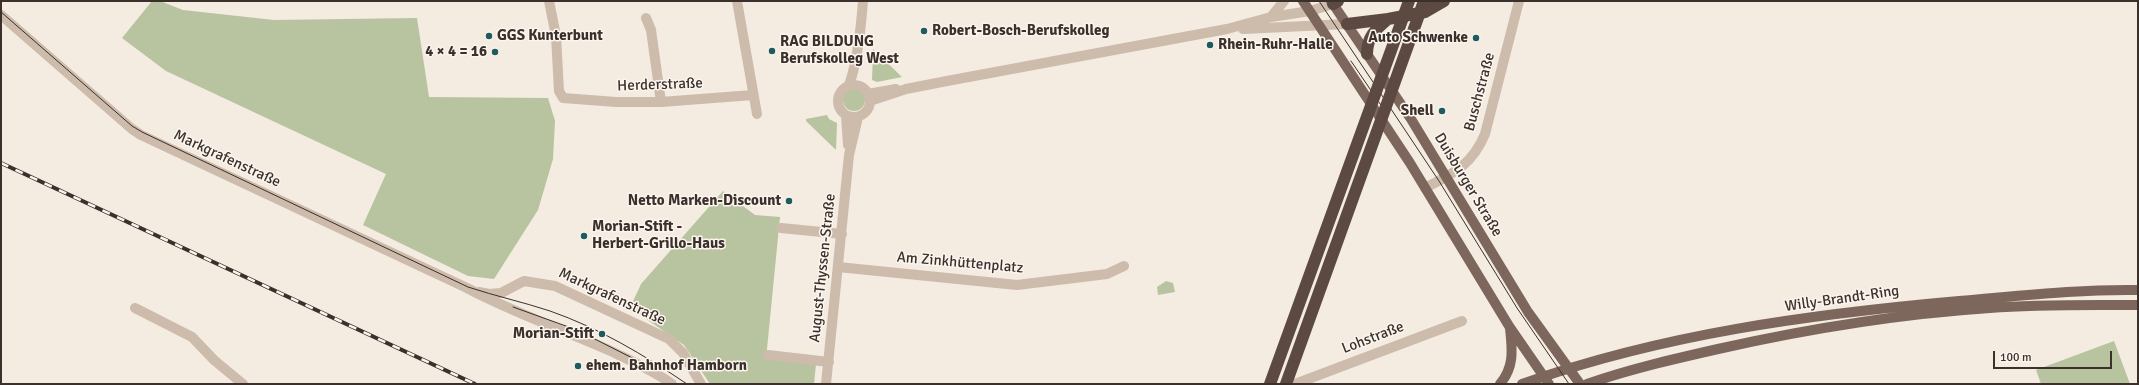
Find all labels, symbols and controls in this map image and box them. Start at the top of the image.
place label: Robert-Bosch-Berufskolleg [932,22,1110,40]
marker: Robert-Bosch-Berufskolleg [919,26,929,36]
place label: GGS Kunterbunt [497,27,603,45]
place label: Auto Schwenke [1368,29,1468,47]
marker: GGS Kunterbunt [484,31,494,41]
place label: RAG BILDUNG Berufskolleg West [780,33,899,68]
marker: Auto Schwenke [1471,33,1481,43]
place label: Rhein-Ruhr-Halle [1218,36,1333,54]
marker: Rhein-Ruhr-Halle [1205,40,1215,50]
place label: 4 × 4 = 16 [425,43,487,61]
marker: RAG BILDUNG Berufskolleg West [767,46,777,56]
marker: 4 × 4 = 16 [490,47,500,57]
street label: Buschstraße [1461,51,1499,133]
street label: Herderstraße [617,75,703,95]
place label: Shell [1401,102,1434,120]
marker: Shell [1437,106,1447,116]
street label: Markgrafenstraße [171,126,283,192]
street label: Duisburger Straße [1430,130,1506,240]
place label: Netto Marken-Discount [628,192,781,210]
street label: August-Thyssen-Straße [806,193,840,343]
marker: Netto Marken-Discount [784,196,794,206]
place label: Morian-Stift - Herbert-Grillo-Haus [592,218,725,253]
marker: Morian-Stift - Herbert-Grillo-Haus [579,231,589,241]
street label: Am Zinkhüttenplatz [896,248,1024,278]
street label: Markgrafenstraße [556,264,668,330]
street label: Willy-Brandt-Ring [1784,282,1900,316]
street label: Lohstraße [1339,318,1407,358]
place label: Morian-Stift [513,325,594,343]
marker: Morian-Stift [597,329,607,339]
scale bar [1995,343,2114,369]
text: 100 m [2000,350,2032,365]
place label: ehem. Bahnhof Hamborn [586,357,747,375]
marker: ehem. Bahnhof Hamborn [573,361,583,371]

